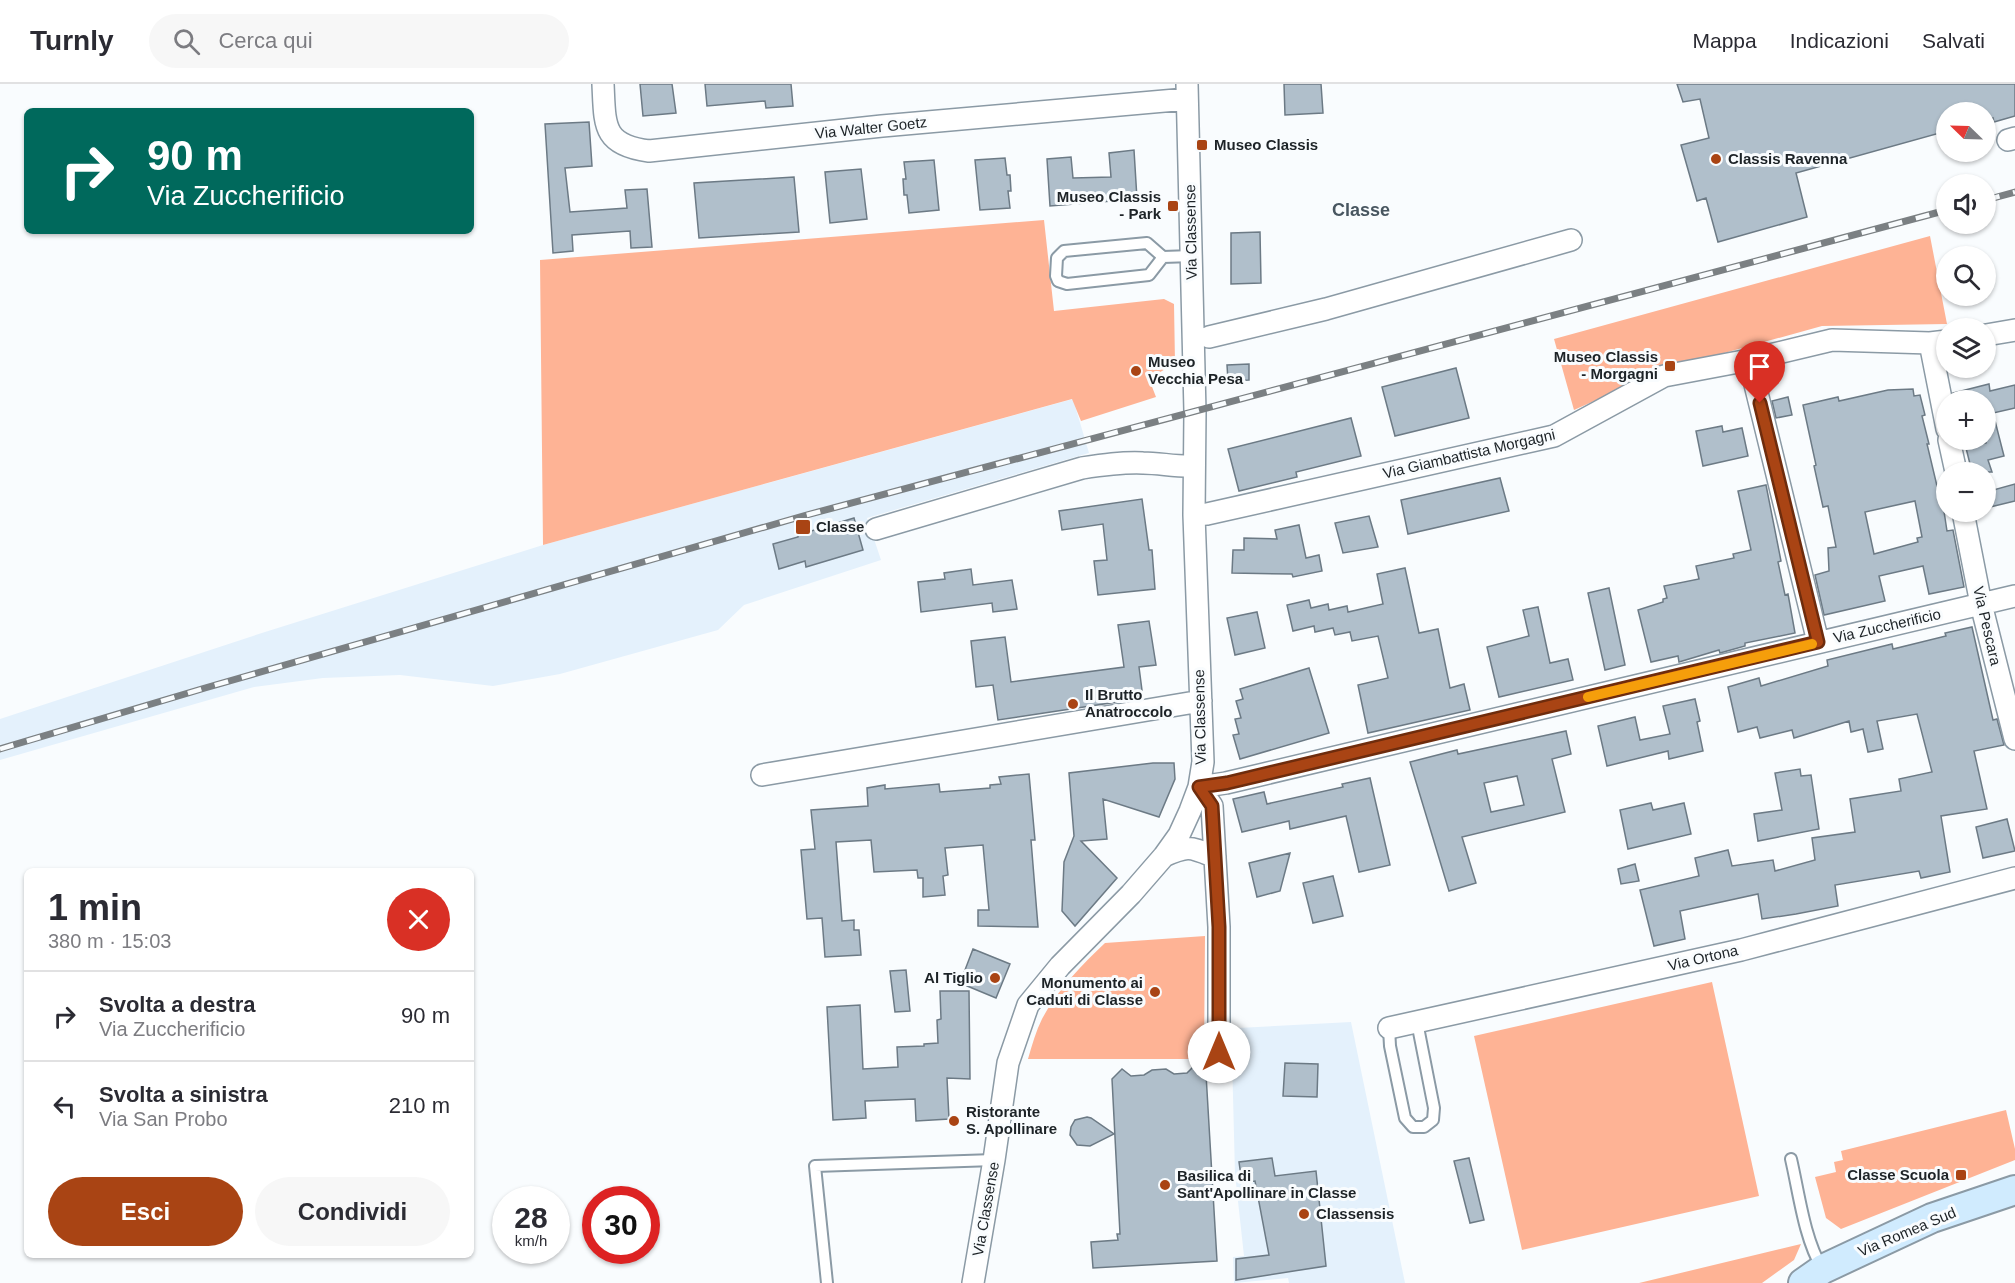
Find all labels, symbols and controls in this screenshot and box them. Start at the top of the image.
search box [149,14,569,68]
text: Turnly [30,25,113,56]
icon: search [170,25,203,58]
text: Cerca qui [218,28,313,53]
text: Mappa [1693,29,1757,52]
text: Indicazioni [1790,29,1889,52]
text: Salvati [1922,29,1985,52]
north arrow [1936,102,1996,162]
map controls [1936,102,1996,522]
street label: Via Walter Goetz [814,113,928,142]
icon: right [48,132,126,210]
text: 90 m [147,132,243,179]
place label: Museo Classis [1214,136,1318,153]
marker: Museo Classis [1195,138,1209,152]
place label: Classis Ravenna [1728,150,1848,167]
marker: Classis Ravenna [1709,152,1723,166]
button: sound [1936,174,1996,234]
text: Via Zuccherificio [147,181,345,211]
street label: Via Classense [1181,184,1200,280]
place label: Museo Classis - Park [1057,188,1162,222]
marker: Museo Classis - Park [1166,199,1180,213]
district label: Classe [1332,200,1390,220]
button: search [1936,246,1996,306]
button: layers [1936,318,1996,378]
pin [1734,341,1785,403]
place label: Museo Classis - Morgagni [1554,348,1658,382]
icon: arrive [1743,350,1776,383]
place label: Museo Vecchia Pesa [1148,353,1244,387]
marker: Museo Classis - Morgagni [1663,359,1677,373]
marker: Museo Vecchia Pesa [1129,364,1143,378]
button: + [1936,390,1996,450]
street label: Via Giambattista Morgagni [1381,425,1557,482]
button: − [1936,462,1996,522]
marker: Classe [794,518,812,536]
place label: Classe [816,518,864,535]
street label: Via Pescara [1970,585,2005,668]
street label: Via Zuccherificio [1831,605,1942,646]
street label: Via Classense [1190,669,1209,765]
place label: Il Brutto Anatroccolo [1085,686,1173,720]
marker: Il Brutto Anatroccolo [1066,697,1080,711]
text: 1 min [48,887,142,928]
button: close [387,888,450,951]
text: 380 m · 15:03 [48,930,171,952]
street label: Via Ortona [1666,941,1740,974]
place label: Al Tiglio [924,969,983,986]
marker: Al Tiglio [988,971,1002,985]
place label: Monumento ai Caduti di Classe [1026,974,1143,1008]
marker: Monumento ai Caduti di Classe [1148,985,1162,999]
text: Svolta a destra [99,992,256,1017]
icon: right [48,1000,81,1033]
text: 90 m [401,1003,450,1028]
text: Via Zuccherificio [99,1018,245,1040]
position arrow [1187,1020,1251,1084]
text: Svolta a sinistra [99,1082,268,1107]
icon: left [48,1090,81,1123]
text: 210 m [389,1093,450,1118]
place label: Ristorante S. Apollinare [966,1103,1057,1137]
text: Via San Probo [99,1108,228,1130]
marker: Ristorante S. Apollinare [947,1114,961,1128]
street label: Via Classense [969,1160,1002,1257]
place label: Classe Scuola [1847,1166,1950,1183]
place label: Basilica di Sant'Apollinare in Classe [1177,1167,1356,1201]
marker: Classe Scuola [1954,1168,1968,1182]
button: Esci [48,1177,243,1246]
button: Condividi [255,1177,450,1246]
marker: Basilica di Sant'Apollinare in Classe [1158,1178,1172,1192]
speed limit sign: 30 [582,1186,660,1264]
text: 28 [514,1201,548,1234]
street label: Via Romea Sud [1855,1203,1958,1260]
place label: Classensis [1316,1205,1394,1222]
marker: Classensis [1297,1207,1311,1221]
text: km/h [515,1232,547,1249]

